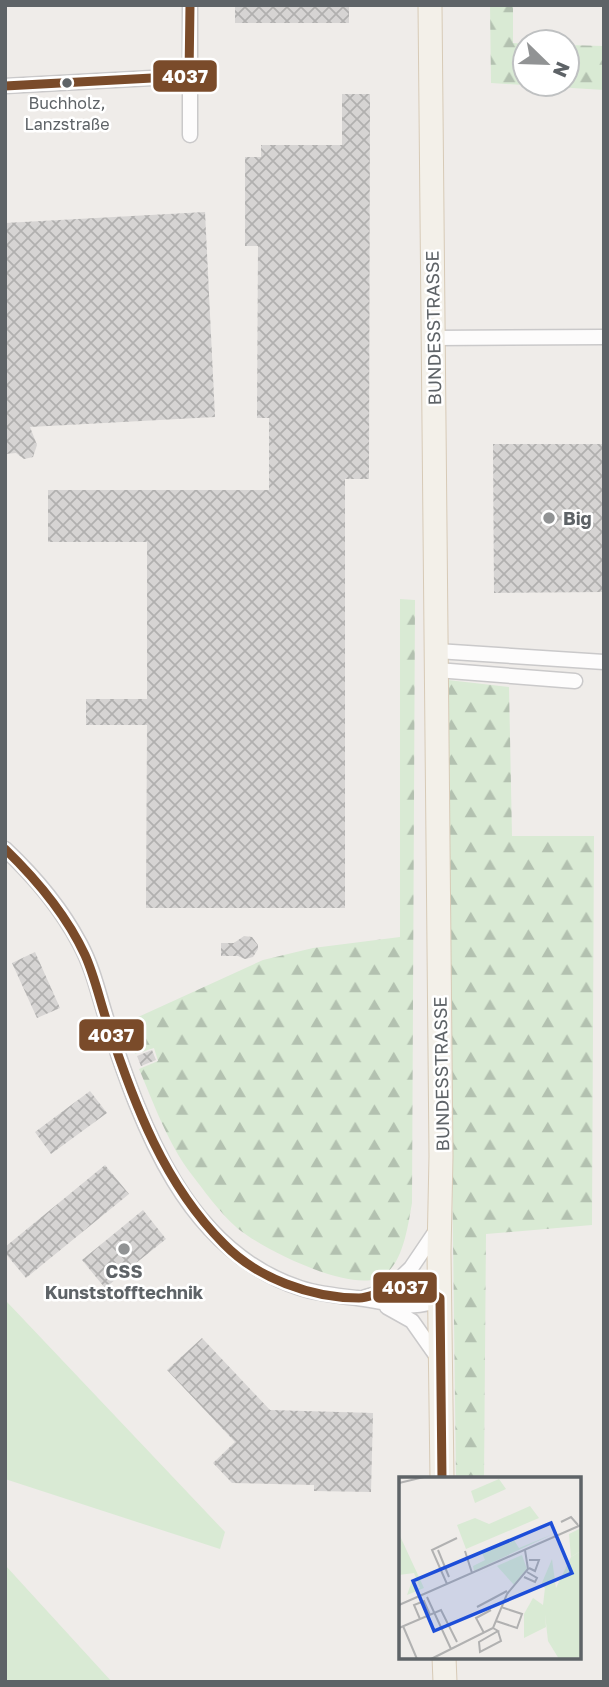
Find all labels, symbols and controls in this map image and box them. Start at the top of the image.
north arrow [511,28,581,98]
line badge: 4037 [152,59,218,93]
text: N [549,59,576,81]
text: 4037 [162,64,208,87]
marker: Buchholz, Lanzstraße [60,76,74,90]
place label: Buchholz, Lanzstraße [25,93,109,134]
street label: BUNDESSTRASSE [421,251,445,405]
place label: Big [563,507,592,529]
marker: Big [541,510,557,526]
street label: BUNDESSTRASSE [429,997,453,1151]
line badge: 4037 [78,1018,145,1052]
text: 4037 [88,1023,134,1046]
marker: CSS Kunststofftechnik [116,1241,132,1257]
place label: CSS Kunststofftechnik [45,1260,204,1303]
line badge: 4037 [372,1271,438,1304]
text: 4037 [382,1275,428,1298]
inset map [399,1477,581,1659]

